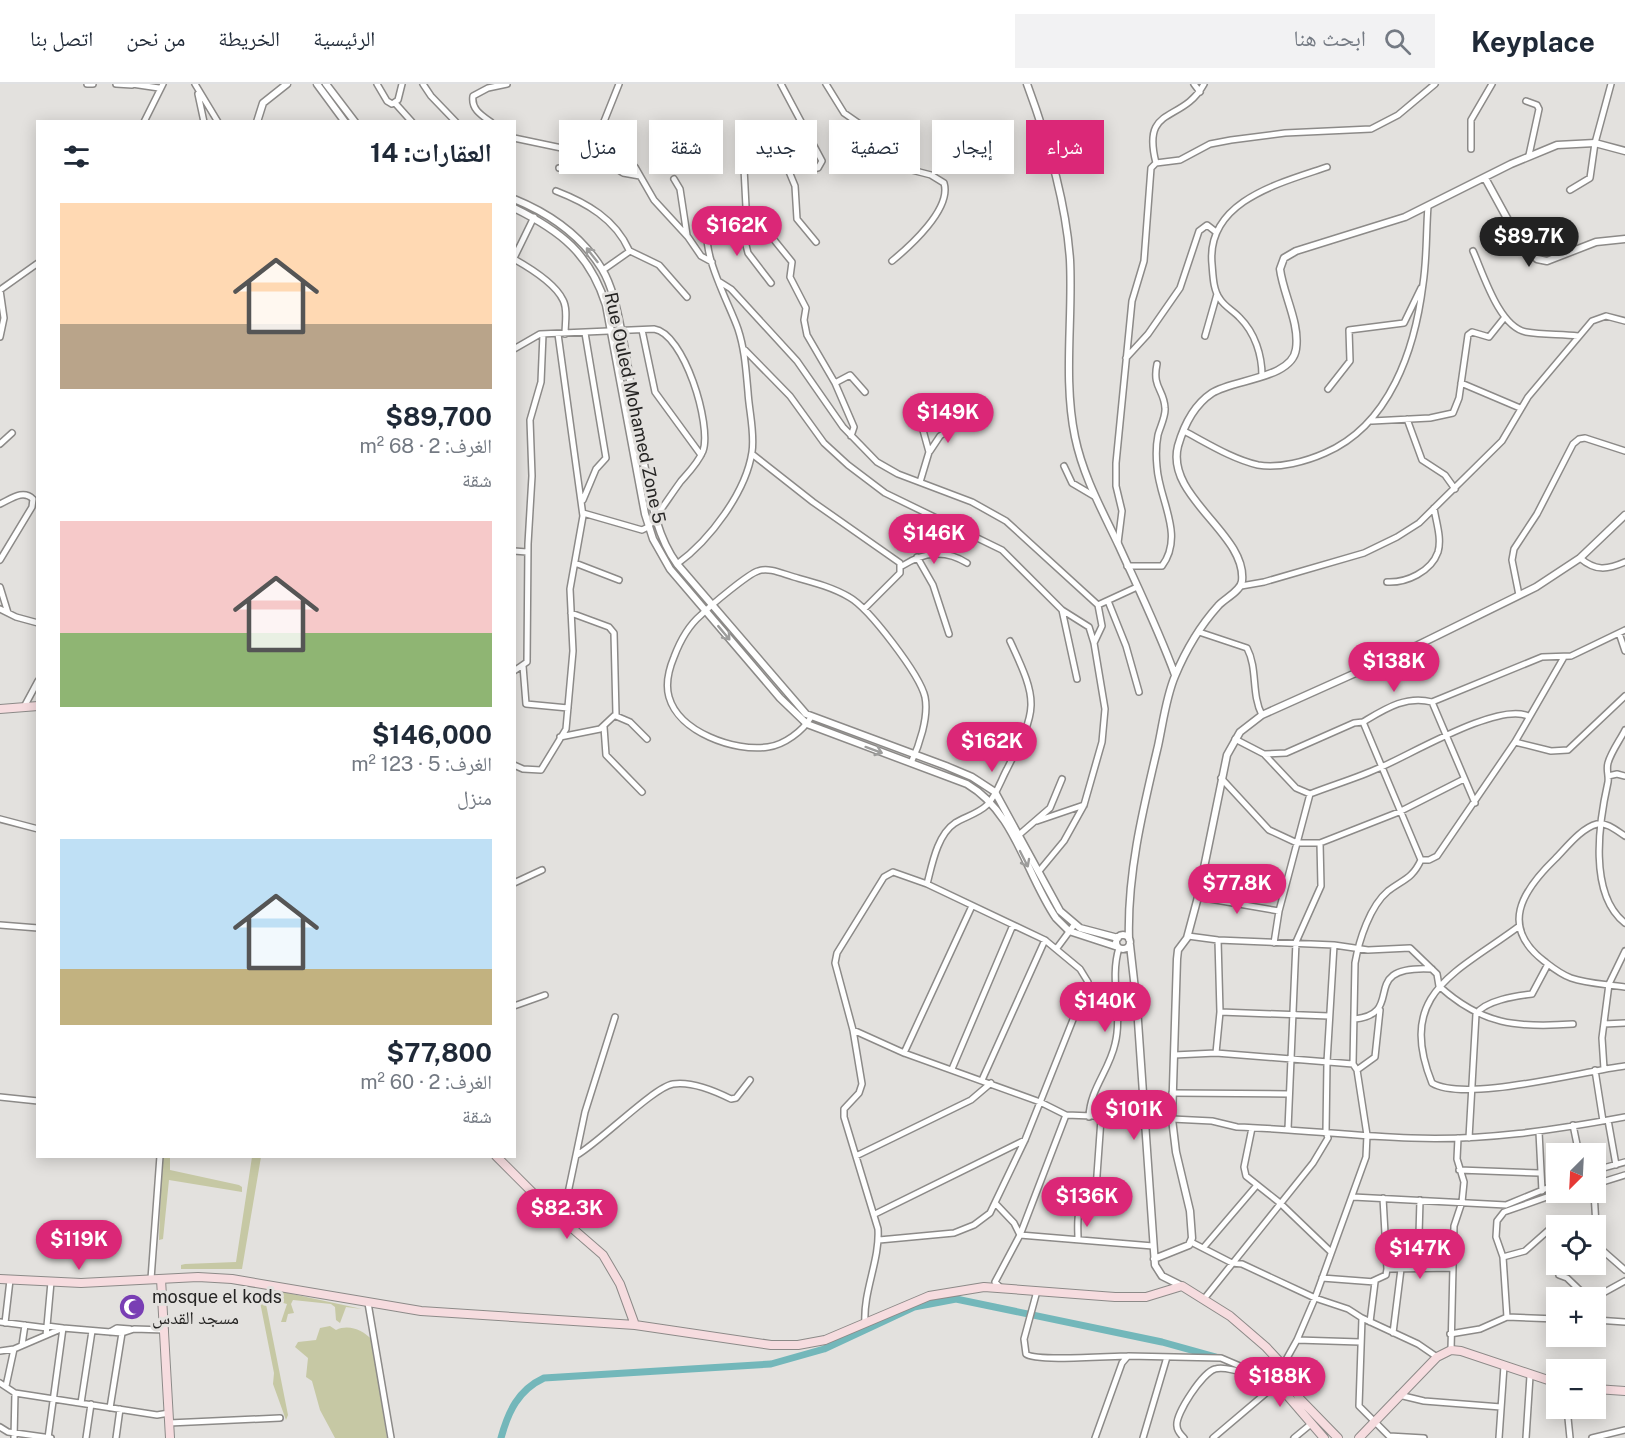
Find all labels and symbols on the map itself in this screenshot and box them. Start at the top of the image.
pin: $162K [695,206,779,257]
pin: $89.7K [1480,217,1578,268]
one-way arrow [585,248,598,264]
street label: Rue Ouled Mohamed Zone 5 [601,290,670,525]
pin: $149K [906,393,990,444]
pin: $146K [892,514,976,565]
one-way arrow [718,625,731,641]
pin: $138K [1352,642,1436,693]
pin: $162K [950,722,1034,773]
one-way arrow [864,745,883,756]
one-way arrow [1018,849,1030,867]
pin: $77.8K [1188,864,1286,915]
pin: $140K [1063,982,1147,1033]
pin: $101K [1092,1090,1176,1141]
north arrow [1546,1143,1606,1203]
pin: $136K [1045,1177,1129,1228]
pin: $82.3K [518,1189,616,1240]
pin: $119K [37,1220,121,1271]
pin: $147K [1378,1229,1462,1280]
place label: mosque el kods مسجد القدس [152,1286,282,1329]
mosque icon: mosque el kods مسجد القدس [117,1292,147,1322]
pin: $188K [1238,1357,1322,1408]

